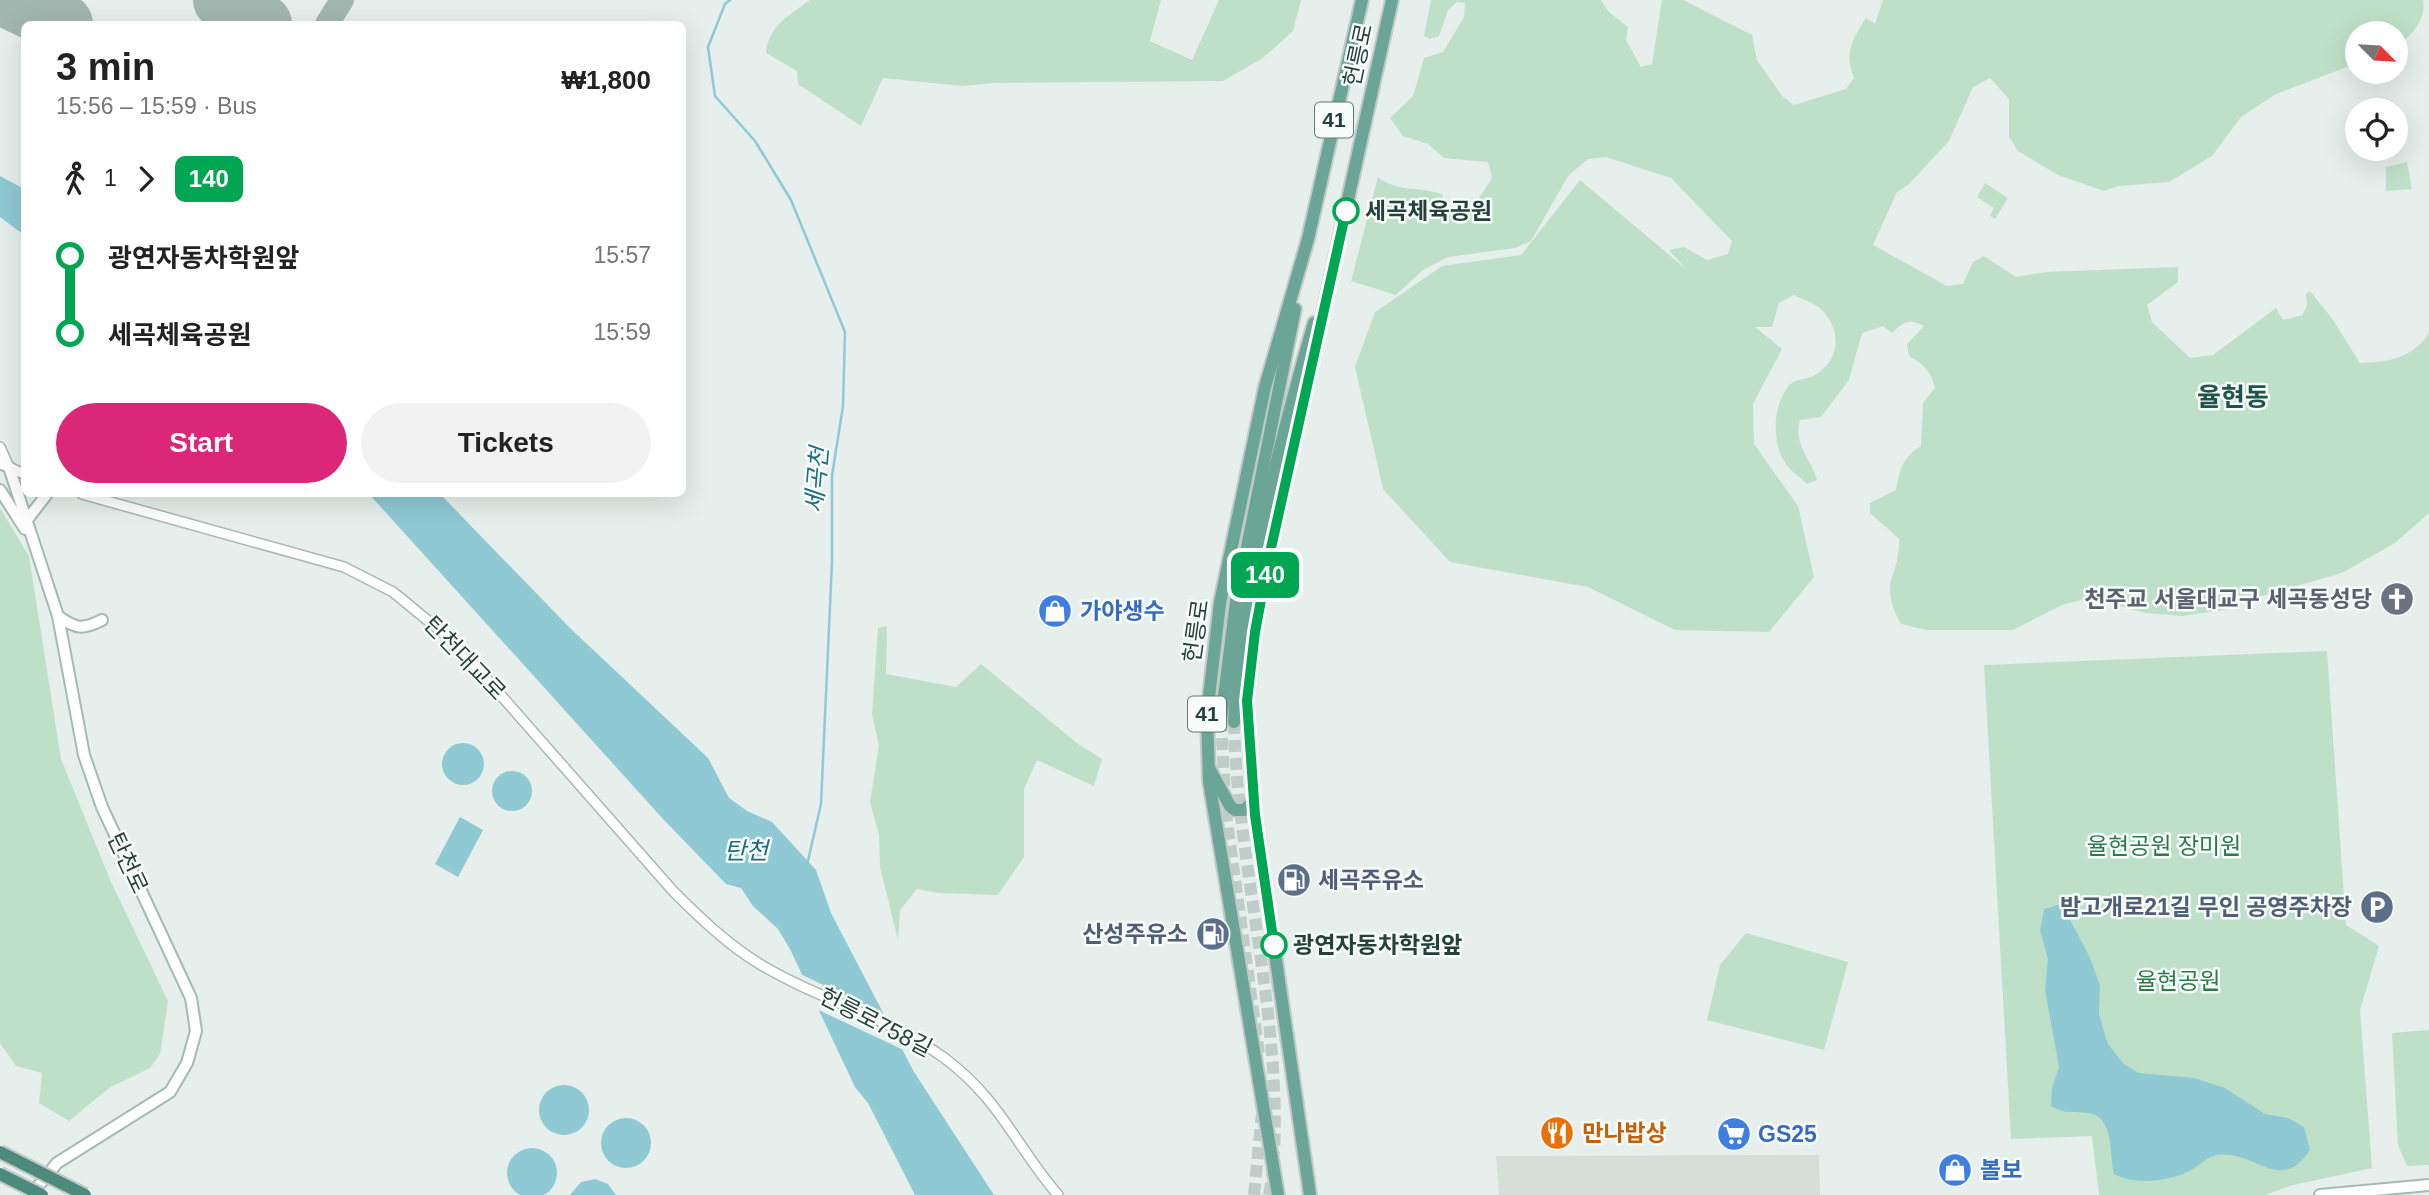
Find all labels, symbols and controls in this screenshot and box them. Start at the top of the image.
street label: 헌릉로 [1339,21,1377,89]
north arrow [2345,21,2408,84]
map controls [2345,21,2408,161]
text: 3 min [56,46,155,88]
text: ₩1,800 [561,65,651,95]
text: 15:56 – 15:59 · Bus [56,93,257,119]
button: locate [2345,98,2408,161]
road number: 41 [1315,102,1353,138]
icon: walk [56,160,94,198]
icon: forward [127,160,165,198]
text: 1 [104,165,117,191]
text: 140 [189,165,229,192]
marker: 세곡체육공원 [1333,198,1359,224]
place label: 세곡체육공원 [1365,198,1492,224]
text: 15:57 [593,242,651,268]
text: 광연자동차학원앞 [108,243,299,273]
text: 15:59 [593,319,651,345]
text: 세곡체육공원 [108,320,252,350]
district label: 율현동 [2197,382,2269,412]
button: Start [56,403,347,483]
button: Tickets [361,403,651,483]
water label: 세곡천 [800,443,833,514]
line badge: 140 [1225,552,1305,598]
text: 140 [1245,561,1285,588]
church icon: 천주교 서울대교구 세곡동성당 [2378,580,2416,618]
place label: 천주교 서울대교구 세곡동성당 [2084,586,2372,612]
shop icon: 가야생수 [1036,592,1074,630]
place label: 가야생수 [1080,598,1165,624]
street label: 헌릉로 [1179,598,1213,664]
street label: 탄천대교로 [419,611,511,705]
road number: 41 [1188,696,1226,732]
street label: 탄천로 [103,829,153,897]
park label: 율현공원 장미원 [2087,833,2241,859]
water label: 탄천 [724,837,771,864]
fuel station icon: 세곡주유소 [1275,861,1313,899]
place label: 세곡주유소 [1318,867,1424,893]
parking icon: 밤고개로21길 무인 공영주차장 [2358,888,2396,926]
place label: 밤고개로21길 무인 공영주차장 [2060,894,2352,920]
fuel station icon: 산성주유소 [1194,915,1232,953]
place label: 산성주유소 [1082,921,1188,947]
marker: 광연자동차학원앞 [1261,932,1287,958]
place label: 광연자동차학원앞 [1293,932,1462,958]
park label: 율현공원 [2136,968,2220,994]
street label: 헌릉로758길 [815,982,937,1062]
restaurant icon: 만나밥상 [1538,1114,1576,1152]
supermarket icon: GS25 [1715,1115,1753,1153]
place label: 만나밥상 [1582,1120,1667,1146]
place label: GS25 [1758,1121,1817,1147]
shop icon: 볼보 [1936,1151,1974,1189]
place label: 볼보 [1980,1157,2022,1183]

